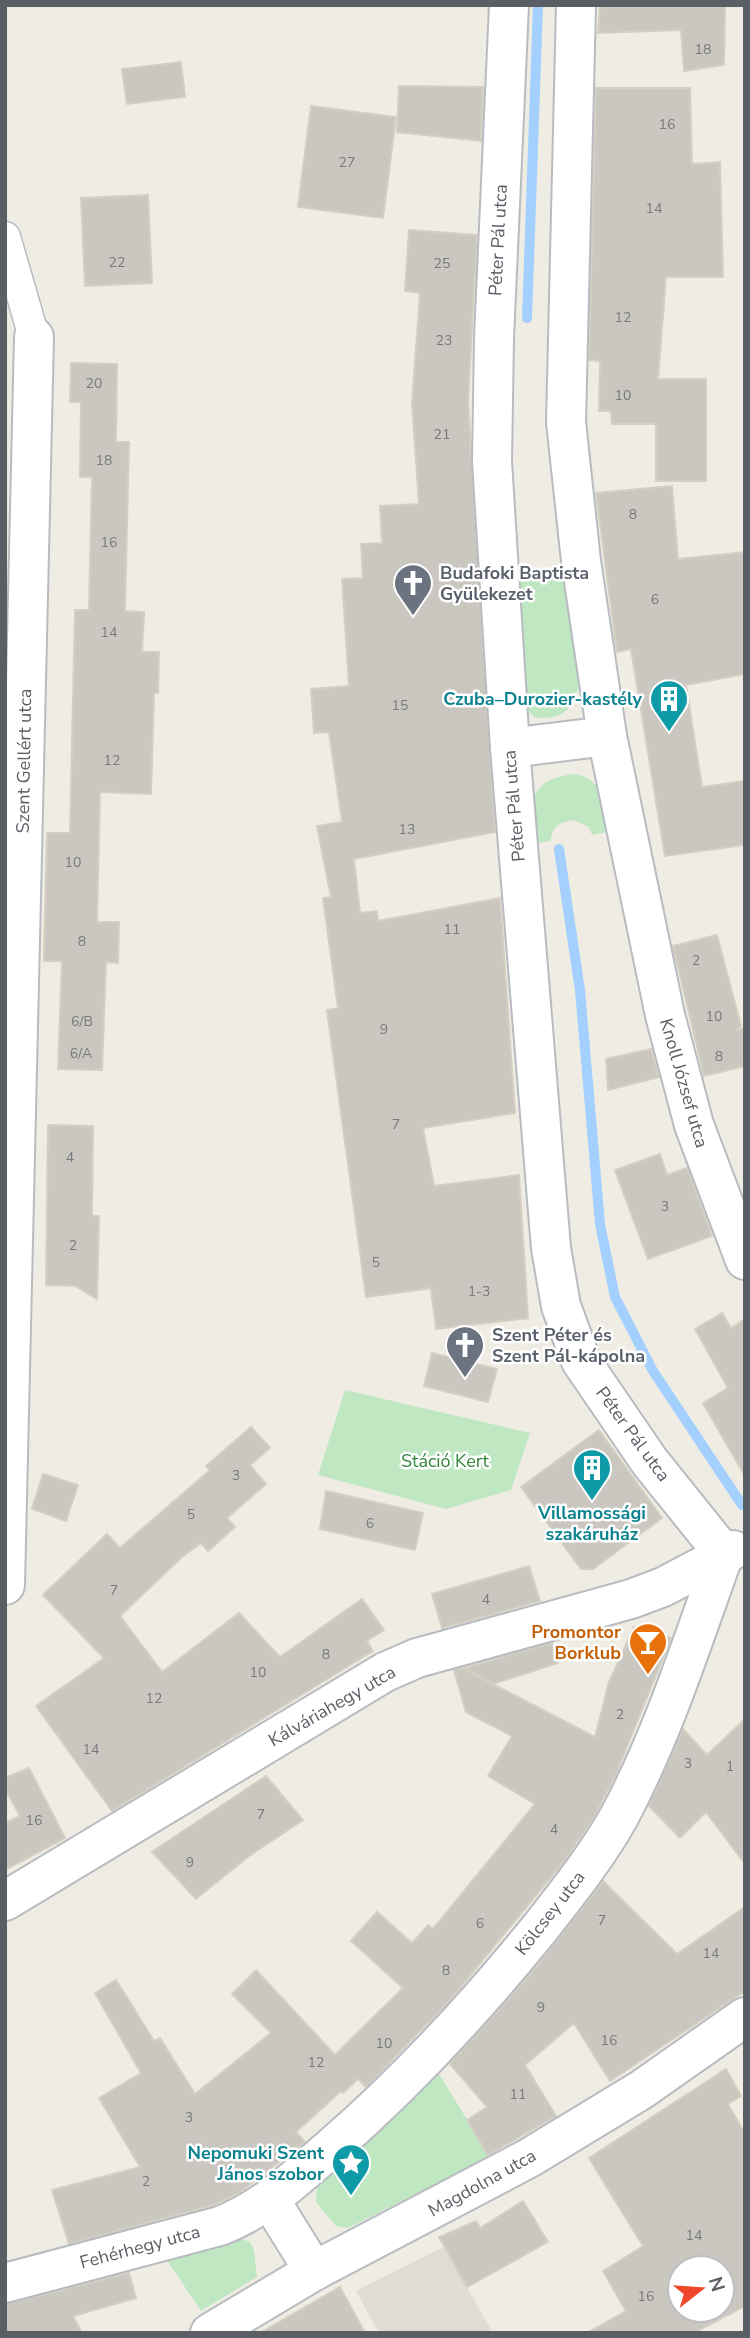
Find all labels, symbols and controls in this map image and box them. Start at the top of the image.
house number: 18 [695,40,711,59]
house number: 16 [659,115,675,134]
house number: 27 [339,153,355,172]
street label: Péter Pál utca [483,183,513,297]
house number: 14 [646,199,662,218]
house number: 22 [109,253,125,272]
house number: 25 [434,254,450,273]
house number: 12 [615,308,631,327]
house number: 23 [436,331,452,350]
house number: 20 [86,374,102,393]
house number: 10 [615,386,631,405]
house number: 21 [434,425,450,444]
house number: 18 [96,451,112,470]
house number: 8 [629,505,637,524]
house number: 16 [101,533,117,552]
place label: Budafoki Baptista Gyülekezet [440,561,589,606]
church icon: Budafoki Baptista Gyülekezet [392,562,434,617]
house number: 6 [651,590,659,609]
house number: 14 [101,623,117,642]
building icon: Czuba–Durozier-kastély [648,678,690,733]
place label: Czuba–Durozier-kastély [443,687,643,711]
street label: Szent Gellért utca [11,688,37,834]
house number: 15 [392,696,408,715]
street label: Péter Pál utca [497,749,531,863]
house number: 12 [104,751,120,770]
house number: 13 [399,820,415,839]
house number: 10 [65,853,81,872]
house number: 11 [444,920,460,939]
house number: 8 [78,932,86,951]
house number: 2 [692,951,700,970]
house number: 10 [706,1007,722,1026]
house number: 6/B [71,1012,93,1031]
street label: Knoll József utca [654,1015,714,1151]
house number: 9 [380,1020,388,1039]
house number: 6/A [70,1044,92,1063]
house number: 8 [715,1047,723,1066]
house number: 7 [392,1115,400,1134]
house number: 4 [66,1148,74,1167]
house number: 3 [661,1197,669,1216]
house number: 2 [69,1236,77,1255]
house number: 5 [372,1253,380,1272]
house number: 1-3 [468,1282,490,1301]
place label: Szent Péter és Szent Pál-kápolna [492,1323,645,1368]
church icon: Szent Péter és Szent Pál-kápolna [444,1324,486,1379]
street label: Péter Pál utca [590,1382,676,1486]
building icon: Villamossági szakáruház [571,1447,613,1502]
park label: Stáció Kert [401,1449,490,1473]
house number: 3 [232,1466,240,1485]
place label: Villamossági szakáruház [537,1501,646,1546]
house number: 5 [187,1505,195,1524]
house number: 6 [366,1514,374,1533]
house number: 7 [110,1581,118,1600]
house number: 4 [482,1590,490,1609]
place label: Promontor Borklub [531,1620,621,1665]
bar icon: Promontor Borklub [627,1621,669,1676]
house number: 8 [322,1645,330,1664]
street label: Kálváriahegy utca [264,1660,400,1752]
house number: 10 [250,1663,266,1682]
house number: 12 [146,1689,162,1708]
house number: 2 [616,1705,624,1724]
house number: 14 [83,1740,99,1759]
house number: 3 [684,1754,692,1773]
house number: 1 [726,1757,734,1776]
house number: 7 [257,1805,265,1824]
house number: 16 [26,1811,42,1830]
house number: 4 [550,1820,558,1839]
house number: 9 [186,1853,194,1872]
street label: Kölcsey utca [510,1866,590,1960]
house number: 7 [598,1911,606,1930]
house number: 6 [476,1914,484,1933]
house number: 14 [703,1944,719,1963]
house number: 8 [442,1961,450,1980]
house number: 9 [537,1998,545,2017]
house number: 16 [601,2031,617,2050]
house number: 10 [376,2034,392,2053]
house number: 12 [308,2053,324,2072]
house number: 11 [510,2085,526,2104]
house number: 3 [185,2108,193,2127]
place label: Nepomuki Szent János szobor [187,2141,324,2186]
place icon: Nepomuki Szent János szobor [330,2142,372,2197]
street label: Magdolna utca [424,2143,540,2223]
house number: 2 [142,2172,150,2191]
street label: Fehérhegy utca [77,2219,203,2275]
house number: 14 [686,2226,702,2245]
north arrow [666,2254,736,2324]
text: N [702,2274,731,2295]
house number: 16 [638,2287,654,2306]

